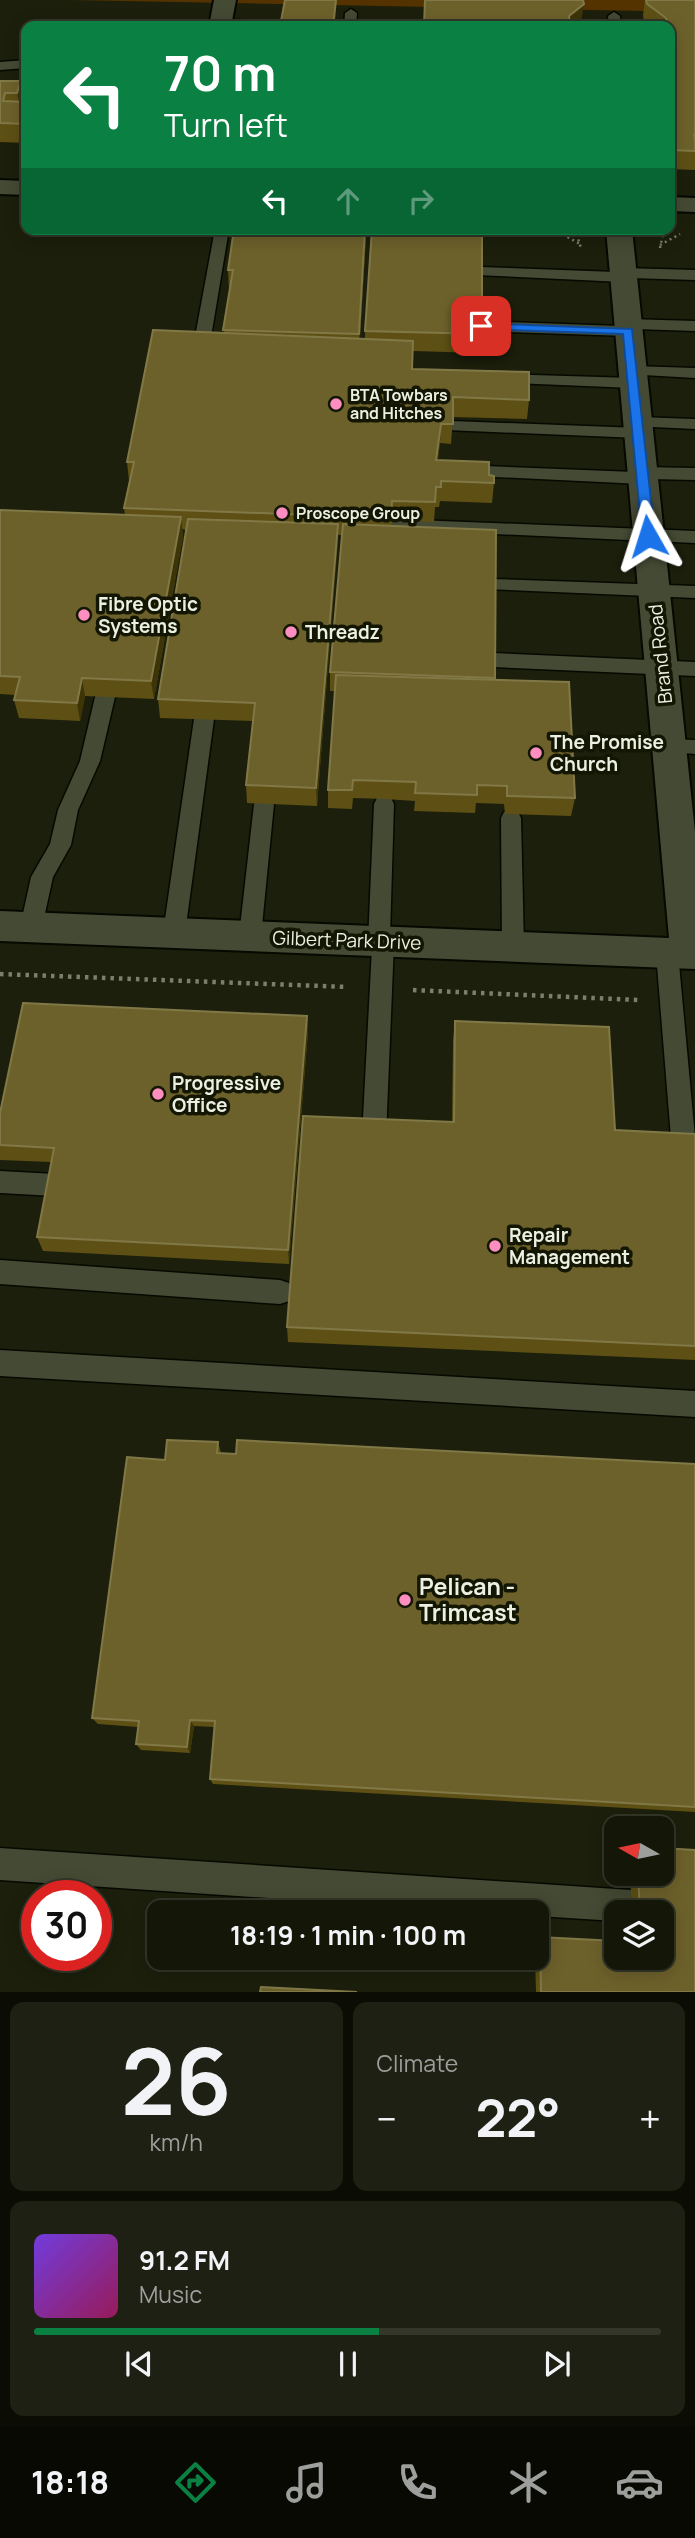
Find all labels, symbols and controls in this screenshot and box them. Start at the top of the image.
text: 70 m [164,39,276,106]
icon: left [49,49,140,140]
text: Turn left [164,103,288,147]
icon: left [256,182,294,220]
icon: ahead [329,182,367,220]
icon: right [402,182,440,220]
pin [451,296,511,356]
icon: arrive [462,307,500,345]
place label: BTA Towbars and Hitches [350,384,448,424]
marker: BTA Towbars and Hitches [328,396,344,412]
position arrow [611,499,685,573]
place label: Proscope Group [296,502,420,524]
marker: Proscope Group [274,505,290,521]
place label: Fibre Optic Systems [98,591,198,639]
street label: Brand Road [642,603,678,705]
marker: Fibre Optic Systems [76,607,92,623]
place label: Threadz [305,619,380,645]
marker: Threadz [283,624,299,640]
place label: The Promise Church [550,729,664,777]
marker: The Promise Church [528,745,544,761]
street label: Gilbert Park Drive [272,924,422,956]
place label: Progressive Office [172,1070,281,1118]
marker: Progressive Office [150,1086,166,1102]
place label: Repair Management [509,1222,630,1270]
marker: Repair Management [487,1238,503,1254]
place label: Pelican - Trimcast [419,1570,517,1628]
marker: Pelican - Trimcast [397,1592,413,1608]
north arrow [604,1816,674,1886]
map controls [604,1816,674,1970]
speed limit sign: 30 [21,1880,112,1971]
button: layers [604,1900,674,1970]
text: 18:19 · 1 min · 100 m [230,1917,466,1953]
text: 26 [121,2018,232,2142]
text: Climate [377,2047,458,2079]
text: 22° [475,2082,561,2153]
text: − [377,2092,397,2144]
text: + [639,2092,661,2144]
text: km/h [150,2126,203,2158]
text: 91.2 FM [139,2242,230,2278]
text: Music [139,2278,202,2310]
icon: previous [120,2345,158,2383]
icon: pause [329,2345,367,2383]
icon: next [538,2345,576,2383]
icon: directions [171,2458,220,2507]
icon: music [282,2458,331,2507]
icon: phone [393,2458,442,2507]
icon: climate [504,2458,553,2507]
icon: car [615,2458,664,2507]
text: 18:18 [31,2460,109,2504]

